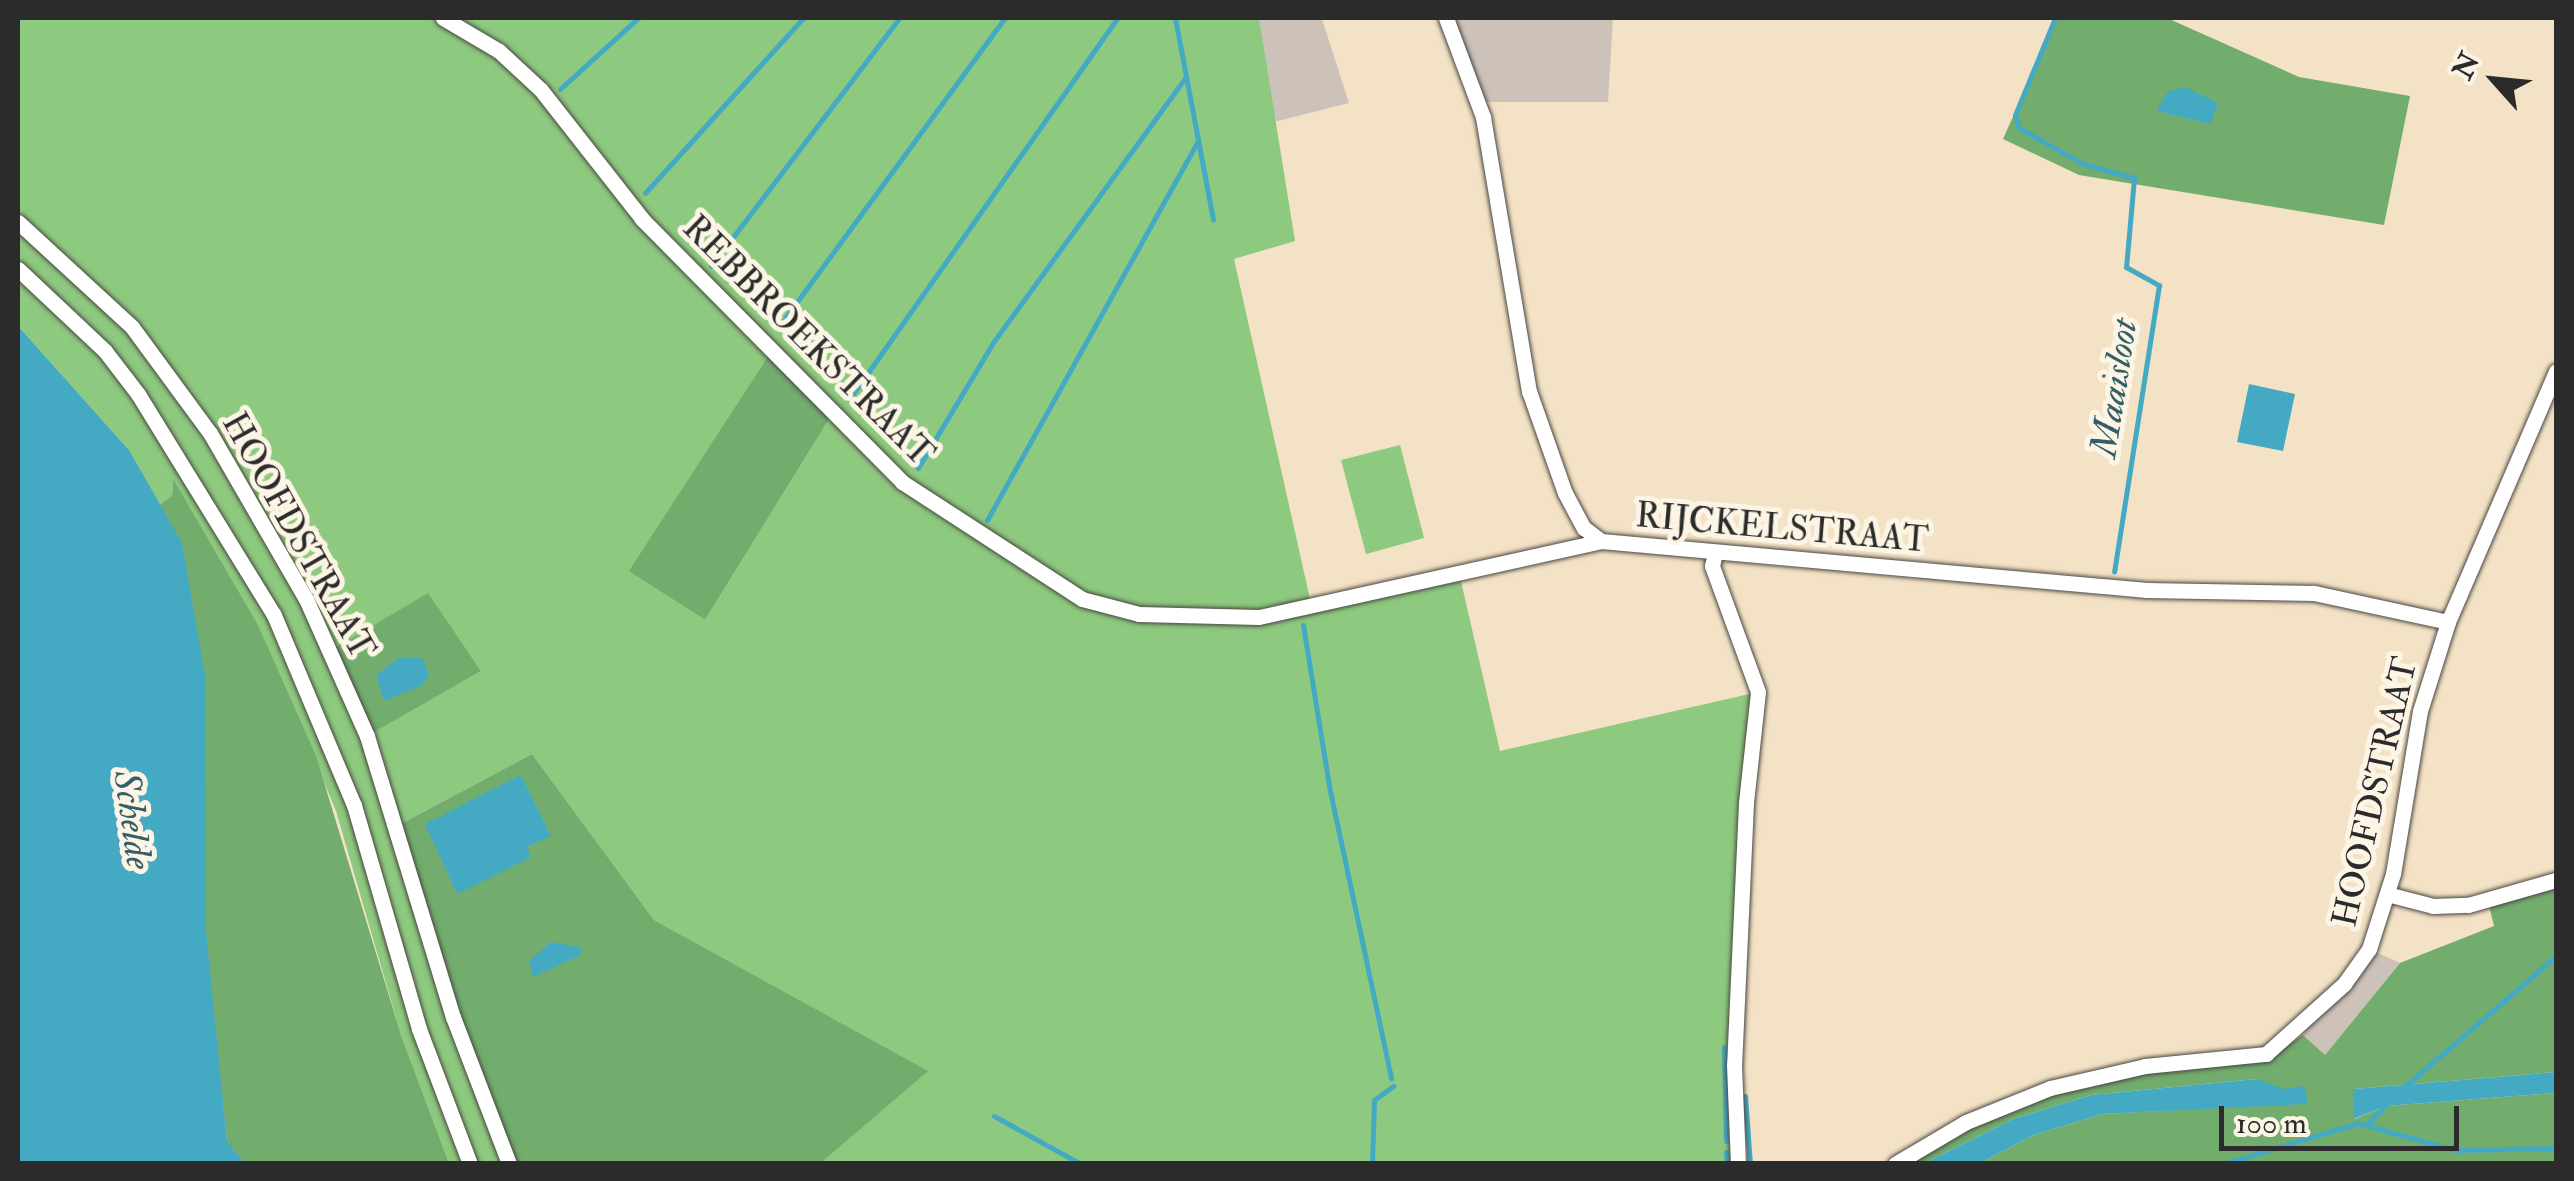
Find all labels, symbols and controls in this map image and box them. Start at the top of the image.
north arrow [2444,30,2544,130]
text: N [2446,47,2488,85]
street label: REBBROEKSTRAAT [674,207,942,475]
water label: Maaisloot [2082,316,2148,460]
street label: HOOFDSTRAAT [213,405,383,667]
street label: RIJCKELSTRAAT [1634,494,1930,562]
street label: HOOFDSTRAAT [2324,653,2426,931]
water label: Schelde [103,768,161,872]
scale bar [2224,1086,2464,1148]
text: 100 m [2236,1105,2307,1142]

